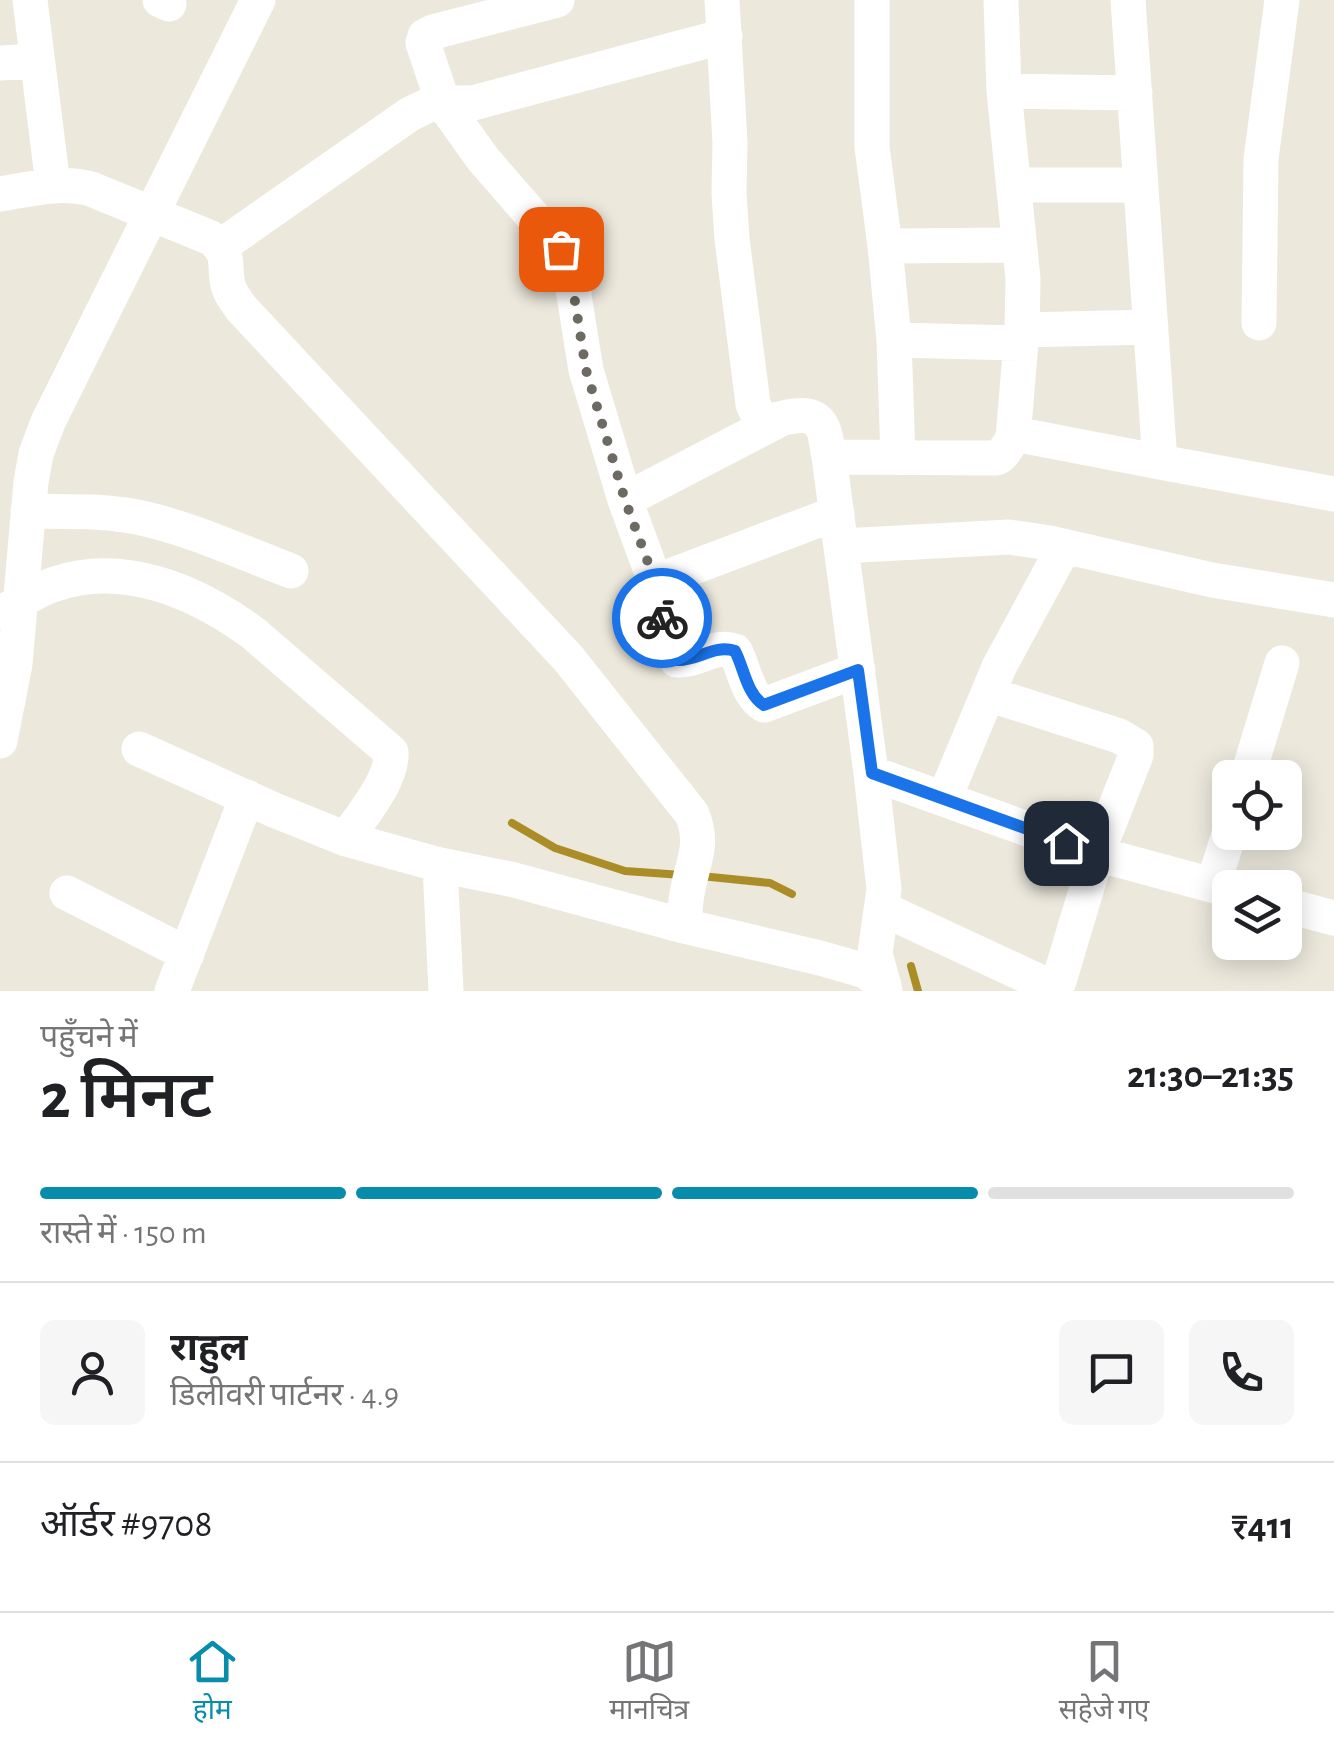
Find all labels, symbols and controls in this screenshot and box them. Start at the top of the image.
pin [519,207,604,292]
icon: bag [534,222,589,277]
courier [612,568,712,668]
icon: bike [635,591,690,646]
map controls [1212,760,1302,960]
button: locate [1212,760,1302,850]
pin [1024,801,1109,886]
icon: home [1039,816,1094,871]
button: layers [1212,870,1302,960]
text: पहुँचने में [40,1021,138,1053]
text: 21:30–21:35 [1127,1057,1294,1095]
text: 2 मिनट [40,1065,212,1130]
text: रास्ते में · 150 m [40,1217,207,1249]
button: person [40,1320,145,1425]
button: chat [1059,1320,1164,1425]
button: phone [1189,1320,1294,1425]
text: राहुल [170,1330,247,1368]
text: डिलीवरी पार्टनर · 4.9 [170,1379,399,1411]
text: ऑर्डर #9708 [40,1506,212,1544]
text: ₹411 [1232,1508,1294,1546]
tab: होम [185,1634,240,1730]
tab: मानचित्र [609,1634,689,1730]
tab: सहेजे गए [1059,1634,1149,1730]

